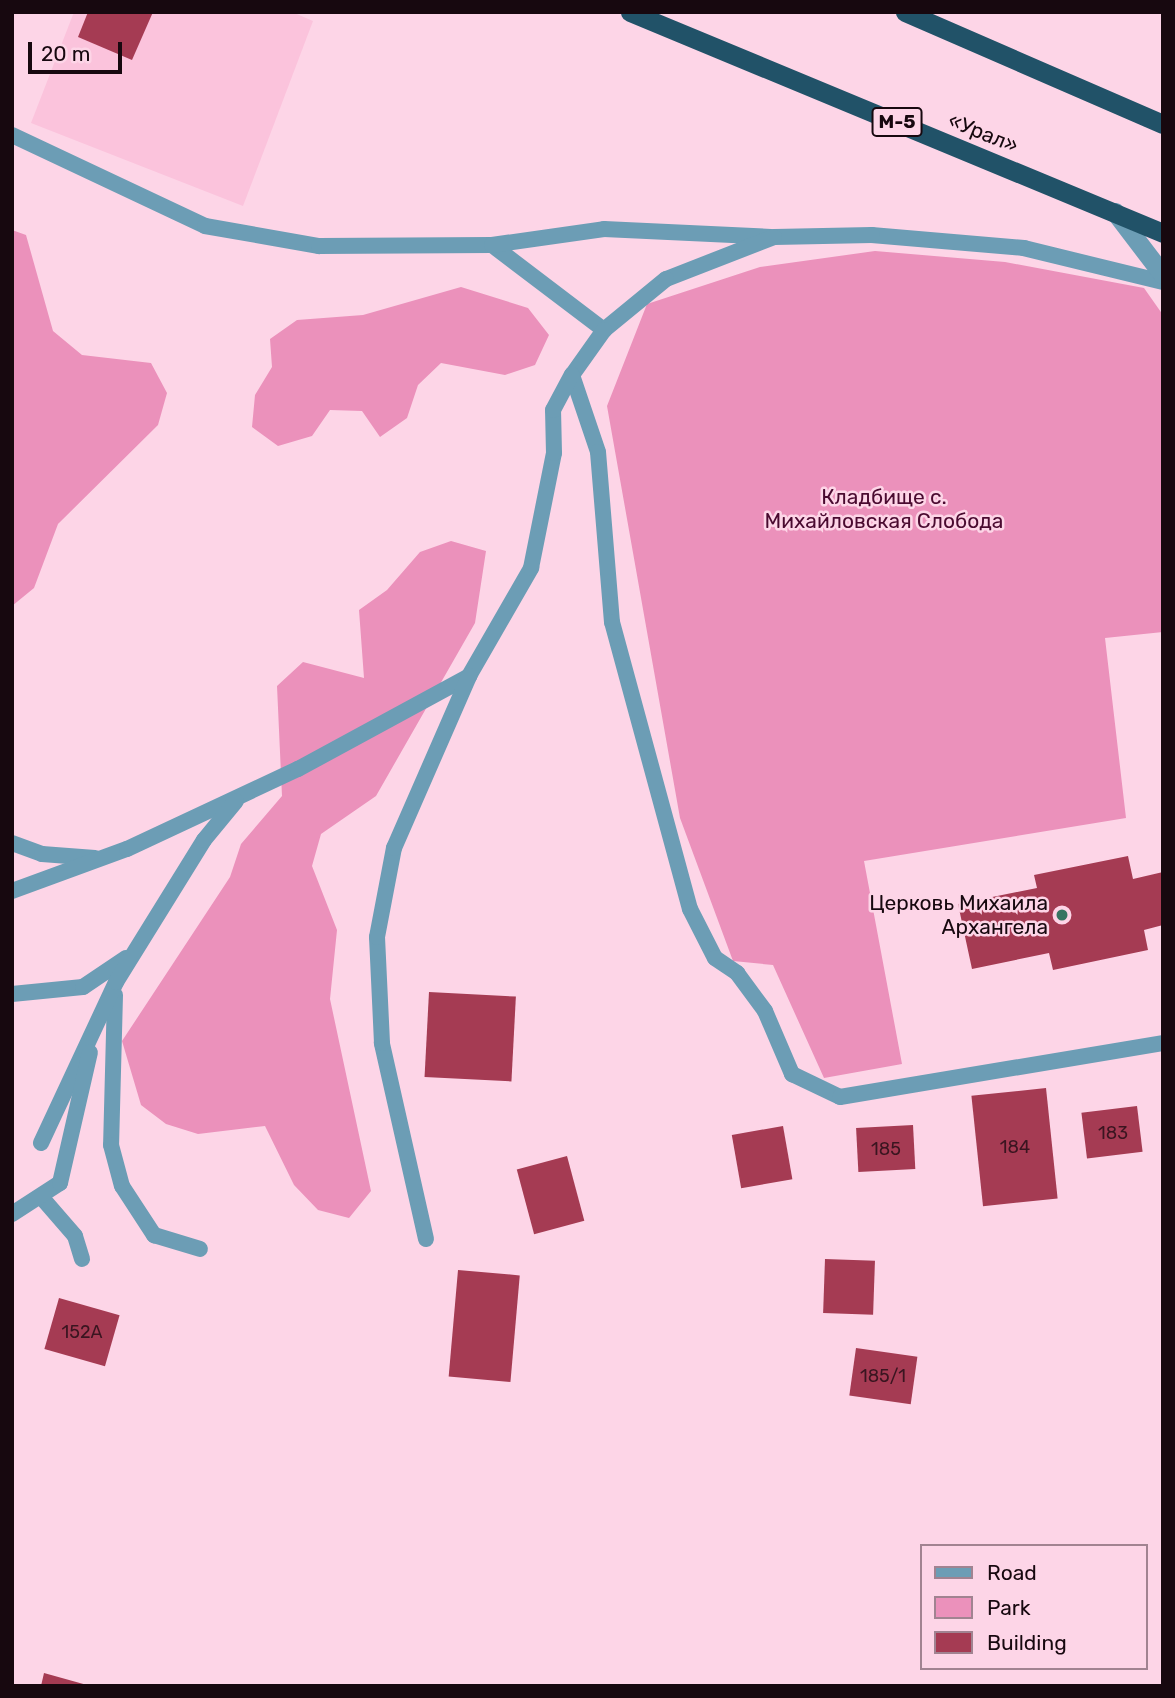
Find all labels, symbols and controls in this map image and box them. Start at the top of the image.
scale bar [32,28,126,72]
text: 20 m [41,41,90,66]
road number: М-5 [871,106,923,138]
street label: «Урал» [944,108,1022,158]
park label: Кладбище с. Михайловская Слобода [765,484,1003,534]
place label: Церковь Михаила Архангела [869,890,1048,940]
marker: Церковь Михаила Архангела [1054,907,1070,923]
house number: 183 [1098,1122,1128,1144]
house number: 184 [1000,1136,1030,1158]
house number: 185 [871,1138,901,1160]
house number: 152А [61,1321,103,1343]
house number: 185/1 [860,1365,906,1387]
legend [920,1544,1147,1670]
text: Road [987,1560,1037,1585]
text: Park [987,1595,1031,1620]
text: Building [987,1630,1067,1655]

